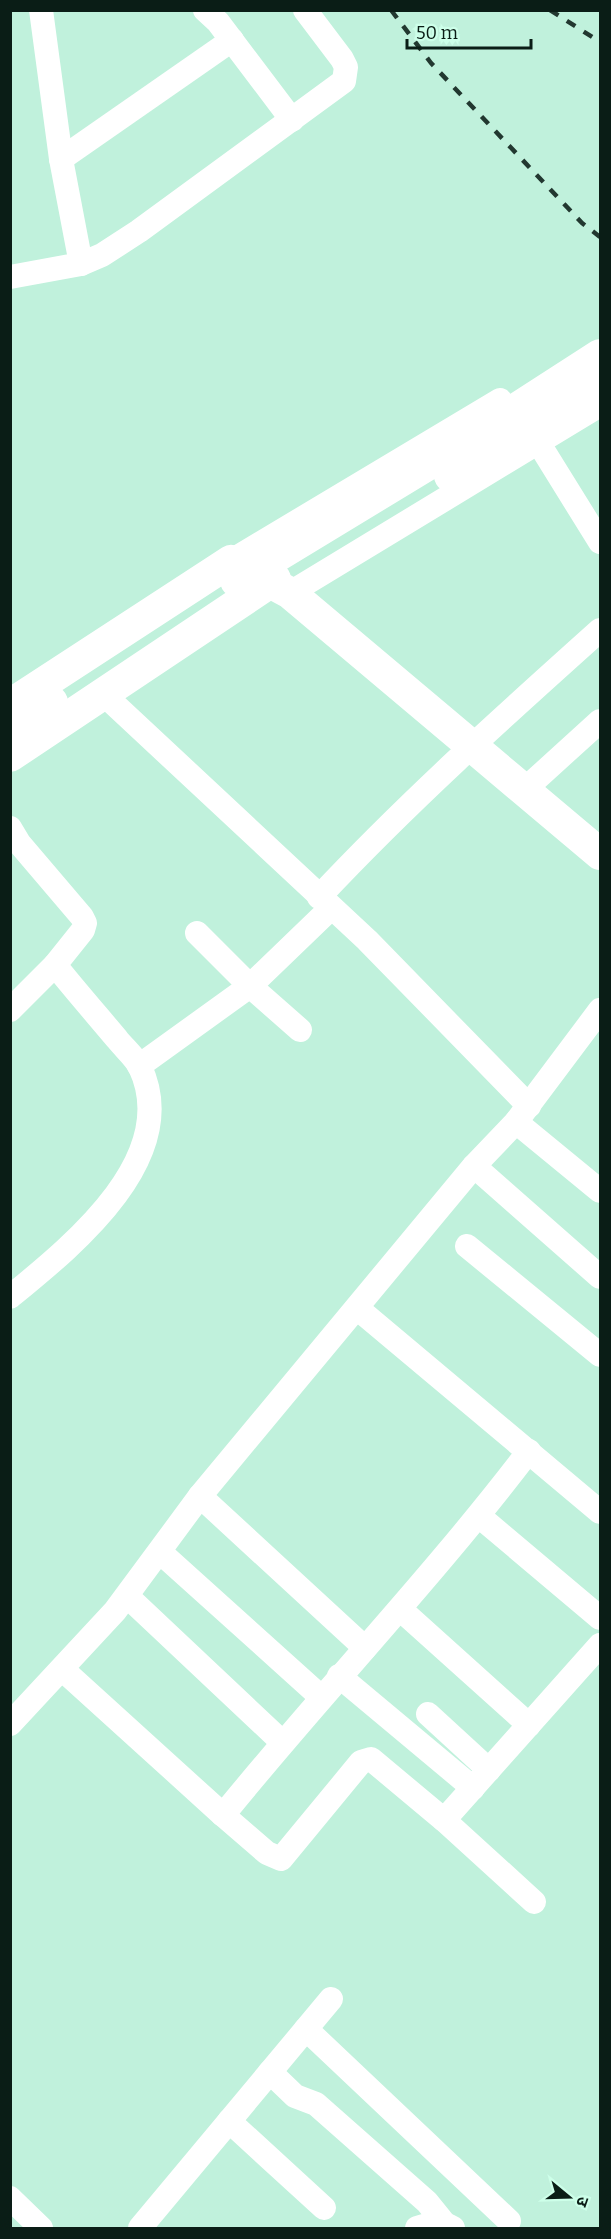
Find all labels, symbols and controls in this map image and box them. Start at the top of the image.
scale bar [407,12,532,50]
text: 50 m [416,22,458,44]
north arrow [539,2167,599,2227]
text: उ [572,2194,593,2210]

